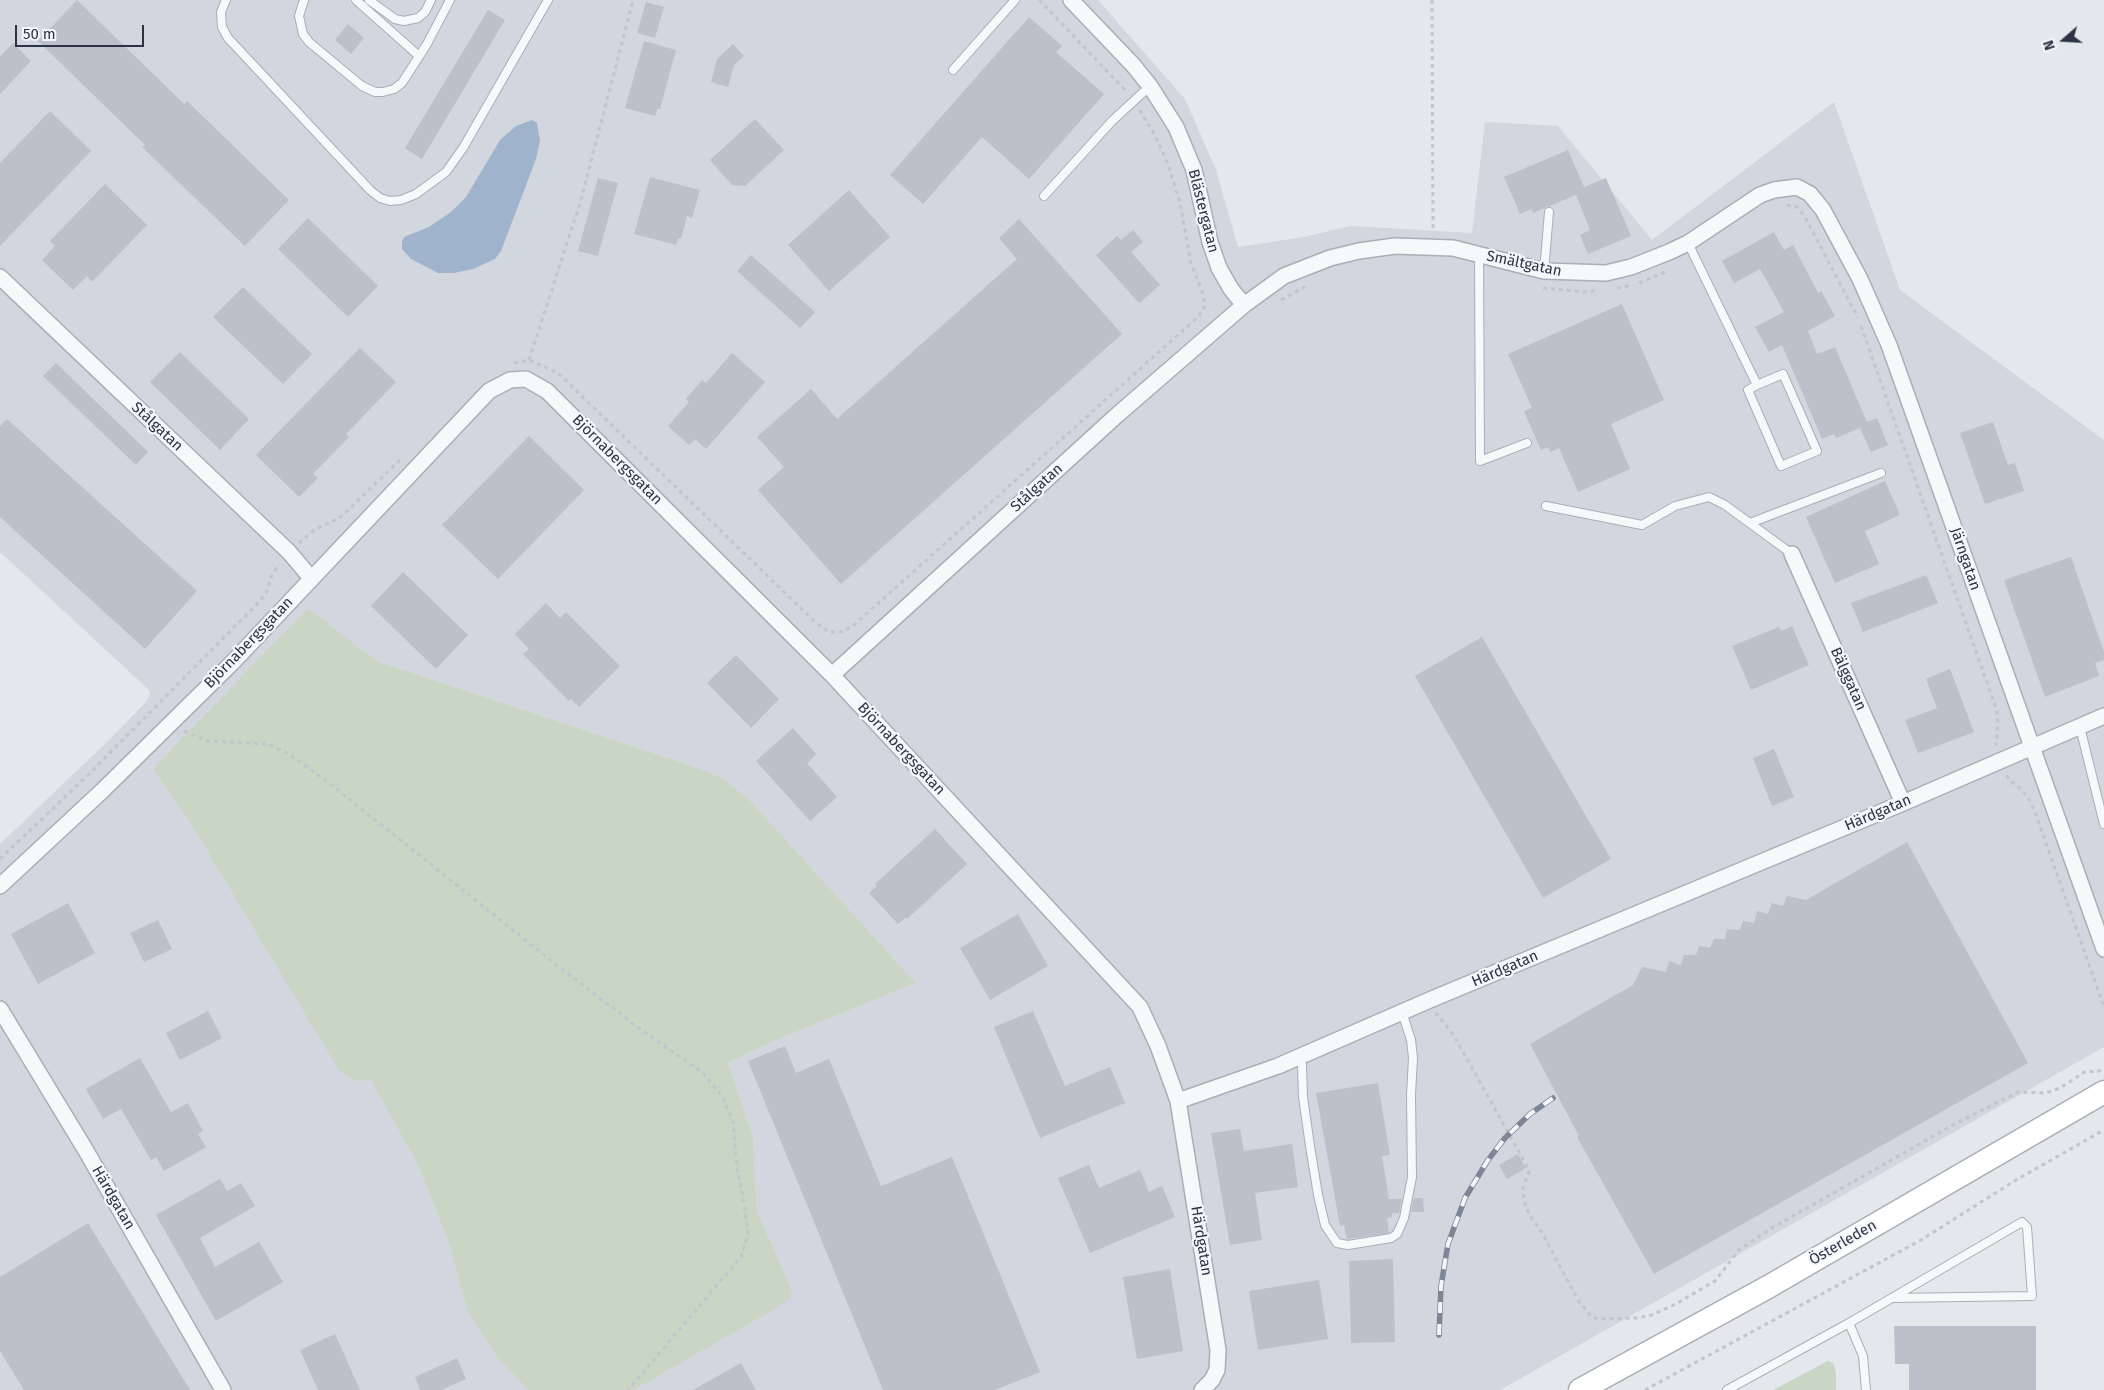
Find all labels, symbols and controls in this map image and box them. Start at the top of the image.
scale bar [18,15,146,47]
north arrow [2039,15,2089,65]
text: 50 m [23,25,56,43]
text: N [2040,38,2059,52]
street label: Blästergatan [1184,167,1222,255]
street label: Smältgatan [1485,247,1563,281]
street label: Stålgatan [128,399,186,455]
street label: Björnabergsgatan [568,411,666,509]
street label: Stålgatan [1007,460,1067,516]
street label: Järngatan [1946,525,1984,593]
street label: Björnabergsgatan [201,594,297,692]
street label: Bälggatan [1826,645,1870,713]
street label: Björnabergsgatan [853,699,949,799]
street label: Härdgatan [1842,791,1914,835]
street label: Härdgatan [1469,947,1541,991]
street label: Härdgatan [88,1163,138,1233]
street label: Härdgatan [1187,1205,1215,1277]
street label: Österleden [1806,1216,1880,1270]

